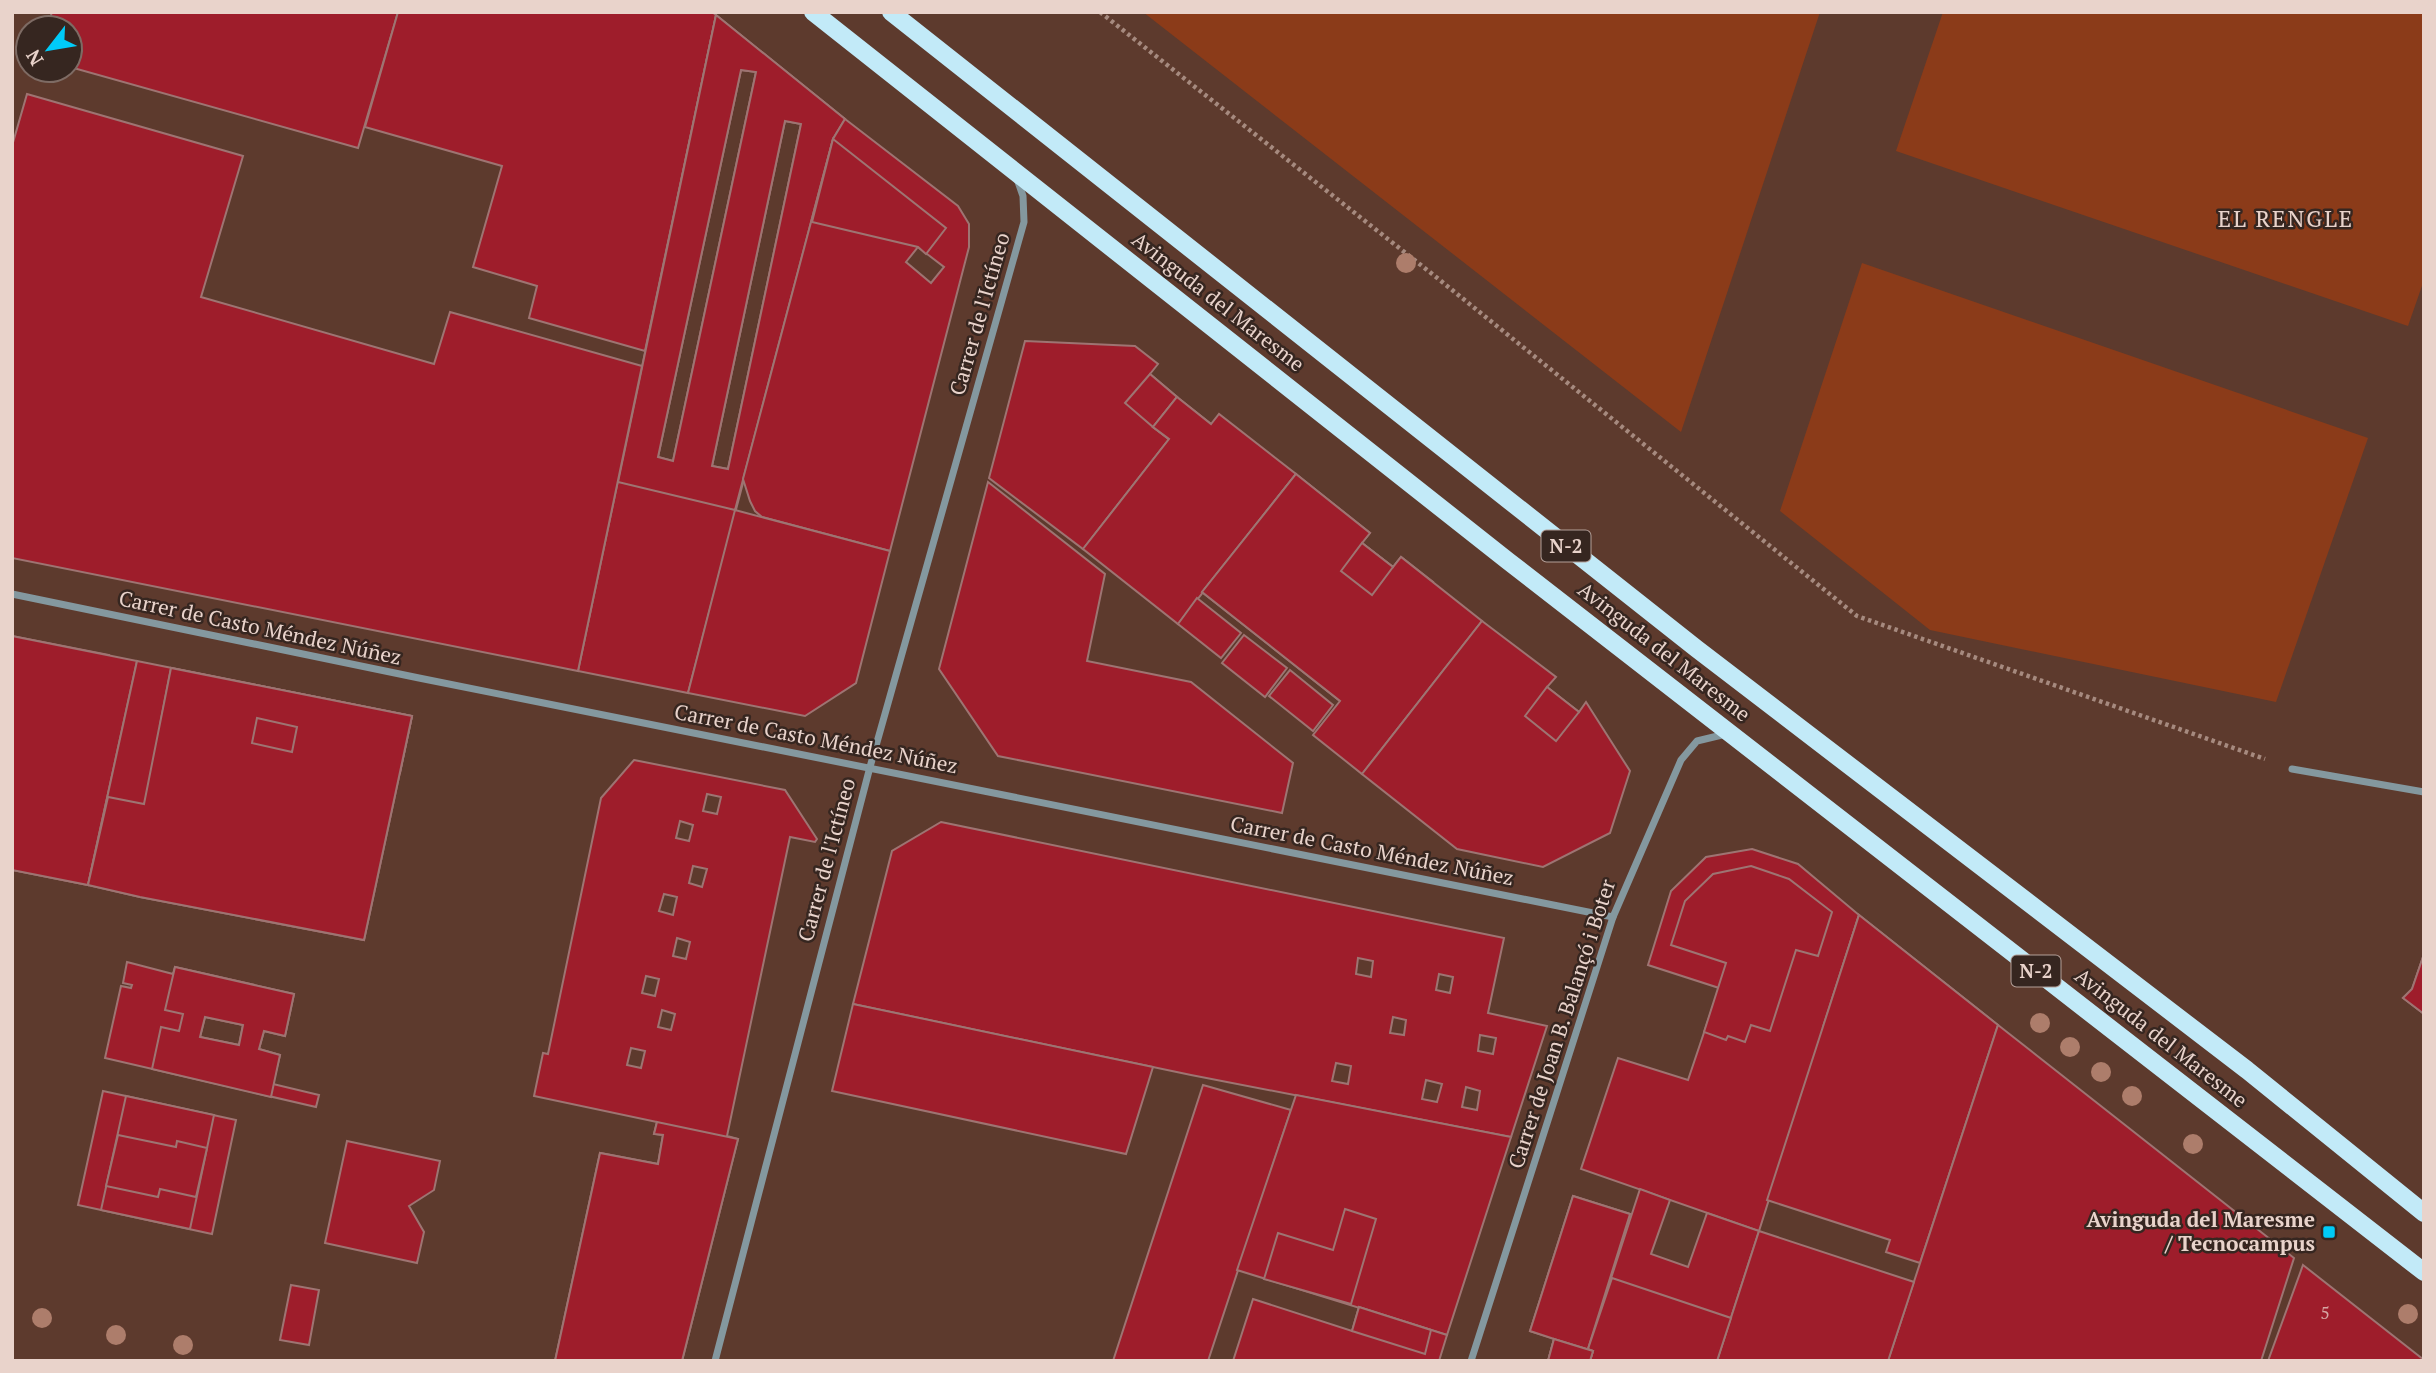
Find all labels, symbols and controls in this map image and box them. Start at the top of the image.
north arrow [14,14,84,84]
text: N [19,45,48,71]
district label: EL RENGLE [2218,203,2354,234]
street label: Avinguda del Maresme [1127,225,1311,377]
street label: Carrer de l'Ictíneo [942,229,1016,398]
road number: N-2 [1542,530,1590,562]
street label: Avinguda del Maresme [1573,575,1757,727]
street label: Carrer de Casto Méndez Núñez [116,583,404,671]
street label: Carrer de Casto Méndez Núñez [672,697,960,779]
street label: Carrer de l'Ictíneo [791,775,861,945]
street label: Carrer de Casto Méndez Núñez [1228,809,1516,891]
street label: Carrer de Joan B. Balançó i Boter [1501,876,1621,1172]
road number: N-2 [2011,956,2060,987]
street label: Avinguda del Maresme [2070,961,2254,1113]
place label: Avinguda del Maresme / Tecnocampus [2086,1205,2315,1257]
marker: Avinguda del Maresme / Tecnocampus [2321,1224,2337,1240]
house number: 5 [2320,1300,2330,1324]

